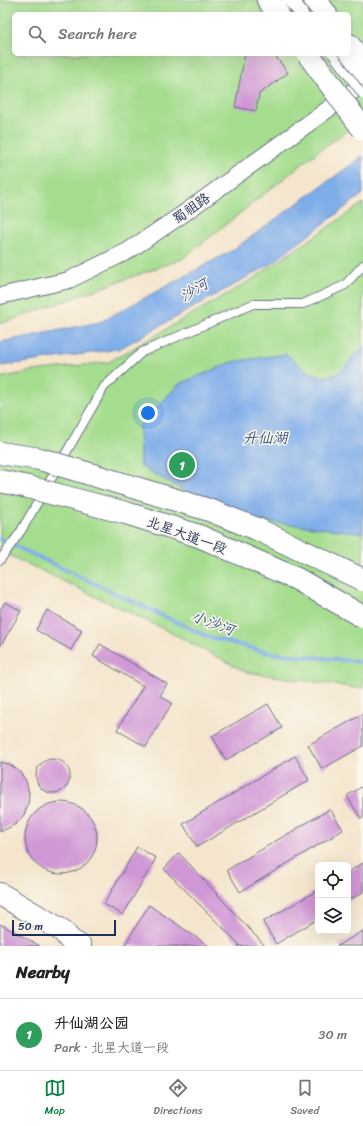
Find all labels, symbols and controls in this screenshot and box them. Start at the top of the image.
search box [12,12,351,56]
text: Search here [58,21,137,47]
icon: search [26,23,48,45]
street label: 蜀祖路 [167,186,216,231]
water label: 沙河 [174,270,216,309]
your location [138,403,158,423]
water label: 升仙湖 [242,425,289,451]
pin: 1 [169,450,195,480]
street label: 北星大道一段 [143,509,231,562]
water label: 小沙河 [187,603,241,644]
map controls [315,862,351,934]
button: locate [315,862,351,898]
button: layers [315,898,351,934]
text: 50 m [18,917,43,936]
scale bar [12,918,116,937]
text: Nearby [16,957,70,987]
text: 升仙湖公园 [54,1010,129,1036]
text: 1 [26,1023,32,1046]
text: 30 m [318,1023,347,1046]
text: Park · 北星大道一段 [54,1036,169,1059]
tab: Map [44,1077,66,1120]
tab: Directions [153,1077,203,1120]
tab: Saved [290,1077,319,1120]

